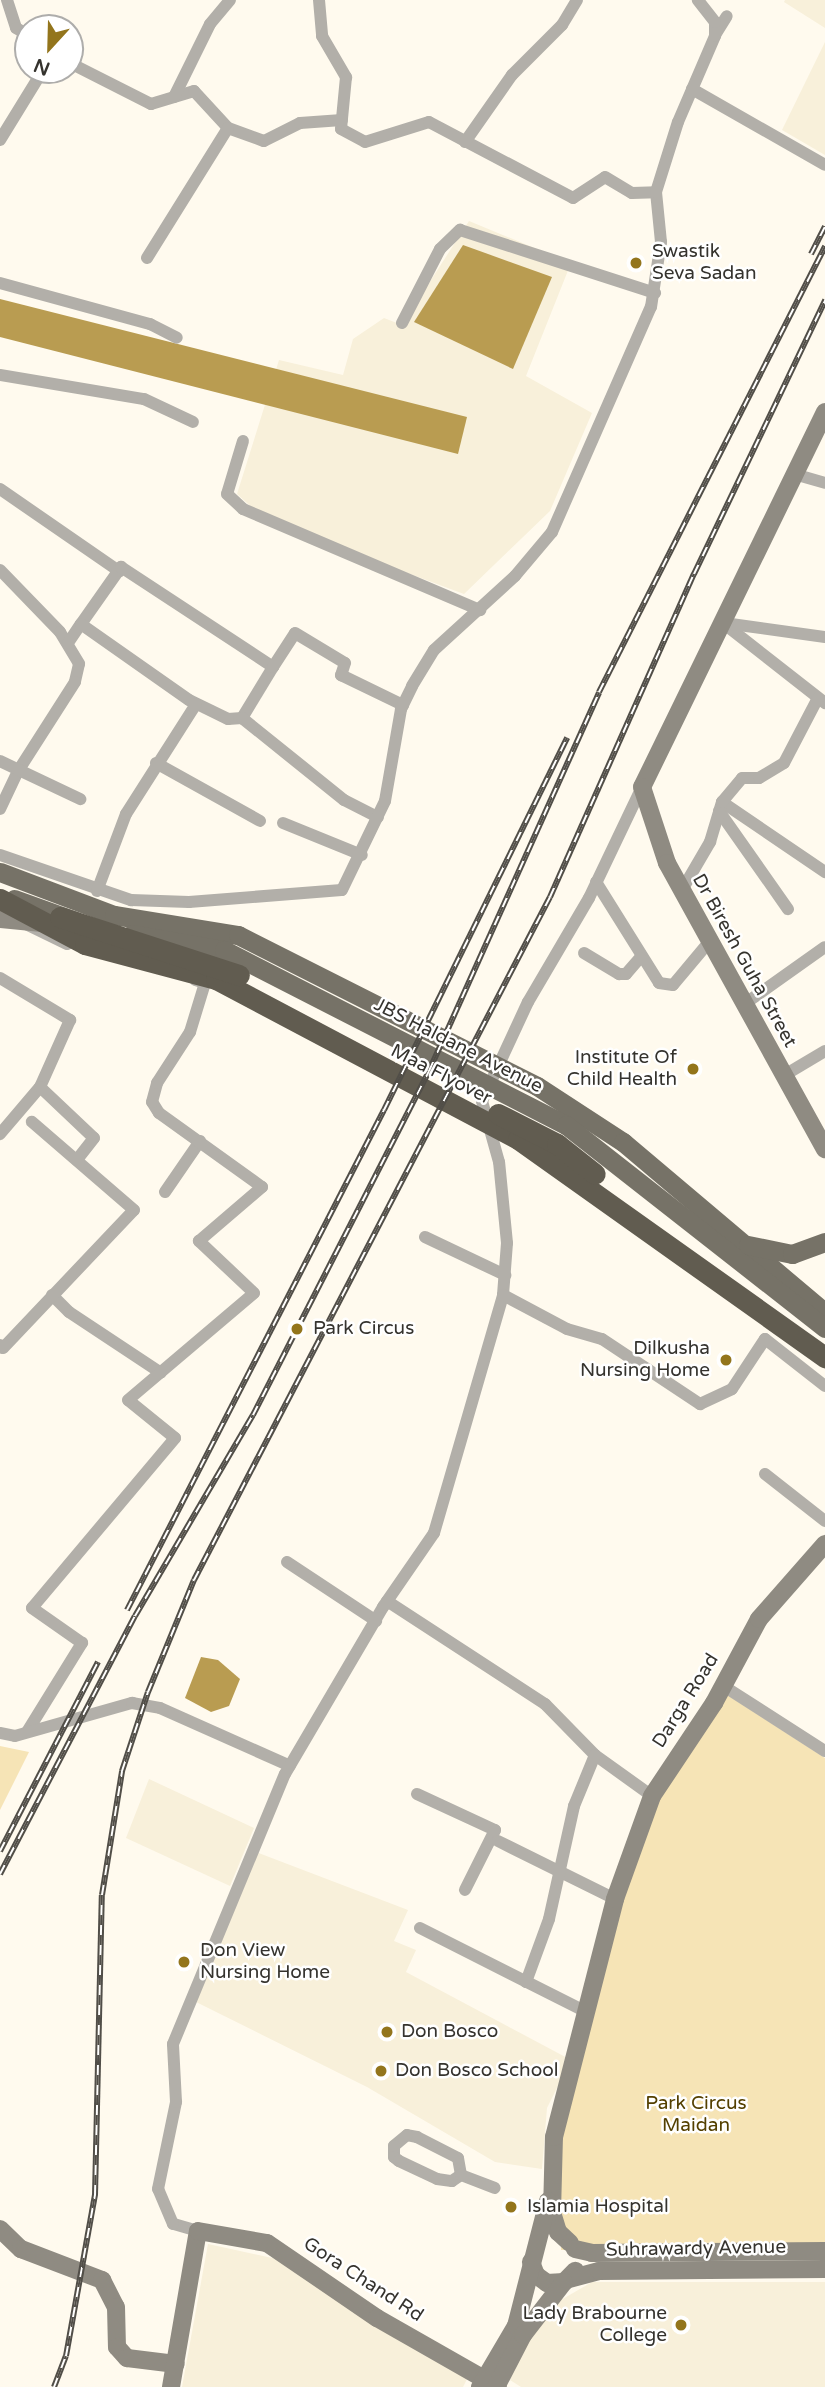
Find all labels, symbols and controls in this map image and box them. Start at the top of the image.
north arrow [14,14,84,84]
text: N [31,54,53,80]
place label: Swastik Seva Sadan [652,241,757,285]
marker: Swastik Seva Sadan [626,253,646,273]
street label: Dr Biresh Guha Street [687,870,801,1052]
street label: JBS Haldane Avenue [370,994,546,1098]
street label: Maa Flyover [387,1040,495,1110]
place label: Institute Of Child Health [567,1047,677,1091]
marker: Institute Of Child Health [683,1059,703,1079]
place label: Park Circus [313,1318,414,1340]
marker: Park Circus [287,1319,307,1339]
place label: Dilkusha Nursing Home [580,1338,710,1382]
marker: Dilkusha Nursing Home [716,1350,736,1370]
street label: Darga Road [648,1650,724,1752]
place label: Don View Nursing Home [200,1940,330,1984]
marker: Don View Nursing Home [174,1952,194,1972]
place label: Don Bosco [401,2021,498,2043]
marker: Don Bosco [379,2024,395,2040]
place label: Don Bosco School [395,2060,558,2082]
marker: Don Bosco School [373,2063,389,2079]
park label: Park Circus Maidan [645,2093,747,2137]
place label: Islamia Hospital [527,2196,669,2218]
marker: Islamia Hospital [501,2197,521,2217]
street label: Gora Chand Rd [299,2233,427,2327]
street label: Suhrawardy Avenue [606,2236,786,2262]
place label: Lady Brabourne College [523,2303,667,2347]
marker: Lady Brabourne College [673,2317,689,2333]

